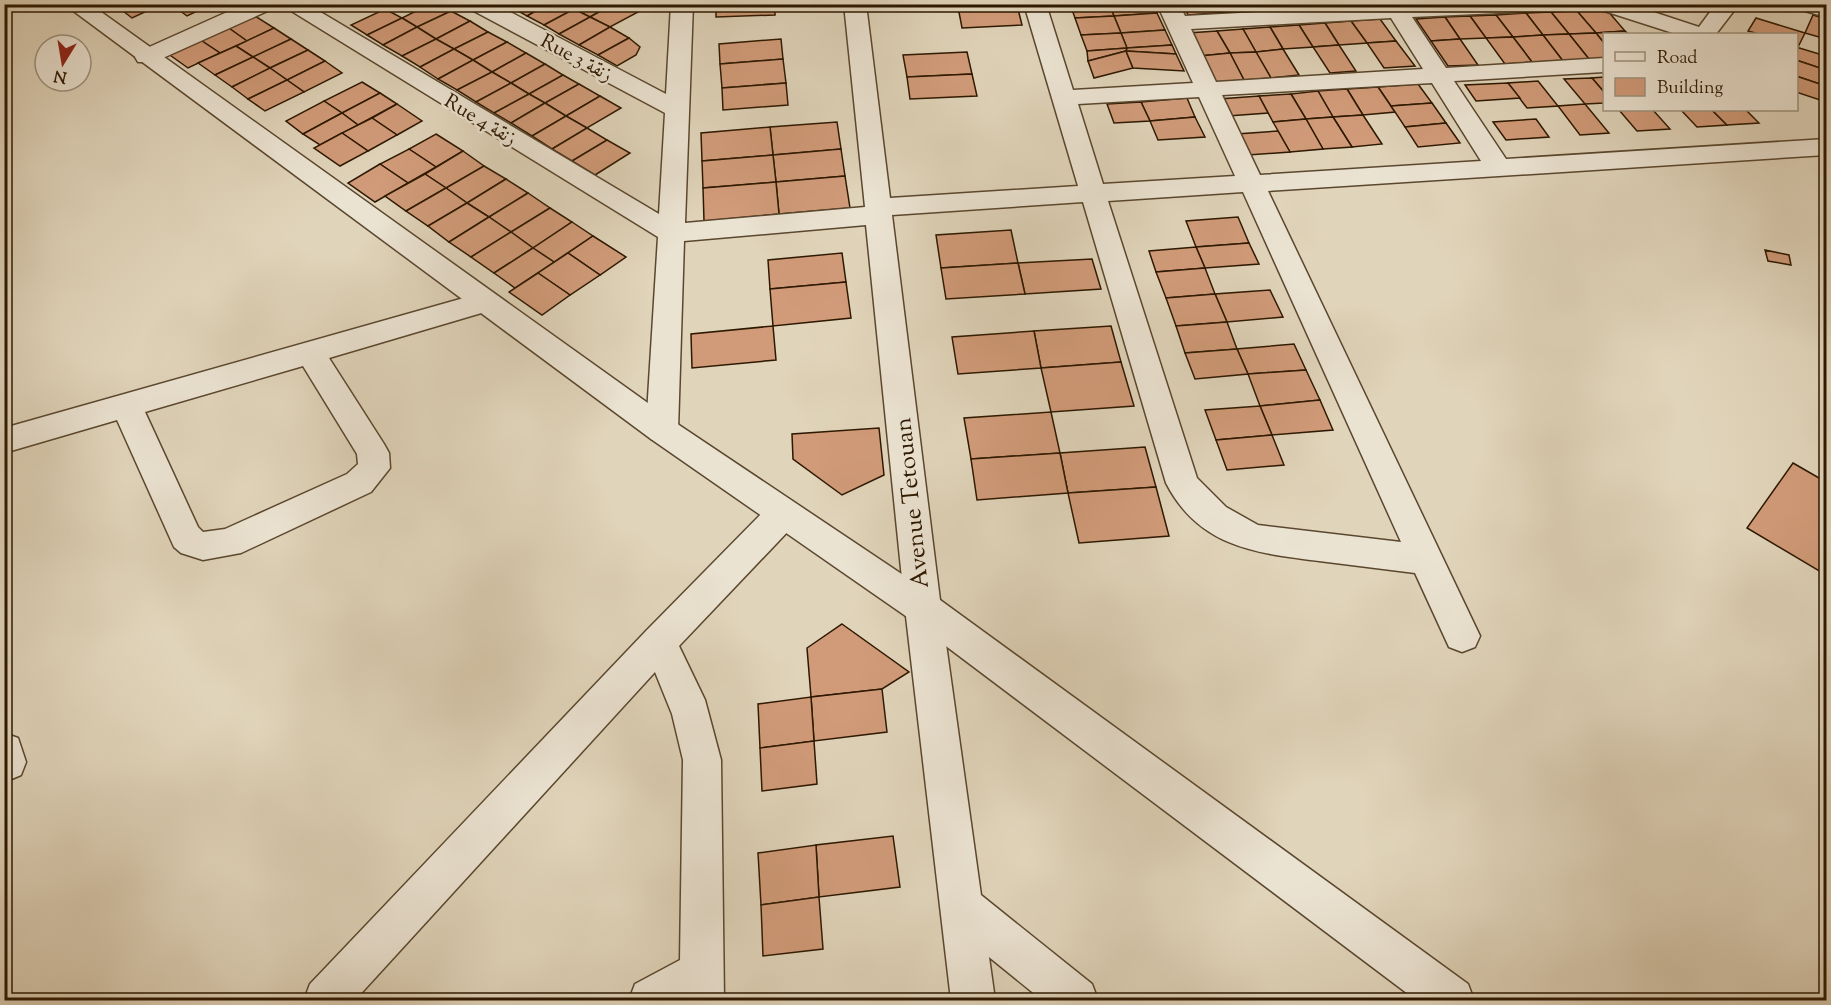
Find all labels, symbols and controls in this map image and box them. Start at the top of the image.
street label: Rue 3 زنقة [535,28,617,90]
north arrow [33,33,93,93]
legend [1603,33,1798,111]
text: Road [1657,46,1697,72]
text: N [52,63,69,88]
text: Building [1657,76,1723,102]
street label: Rue 4 زنقة [438,88,522,154]
street label: Avenue Tetouan [887,416,939,590]

